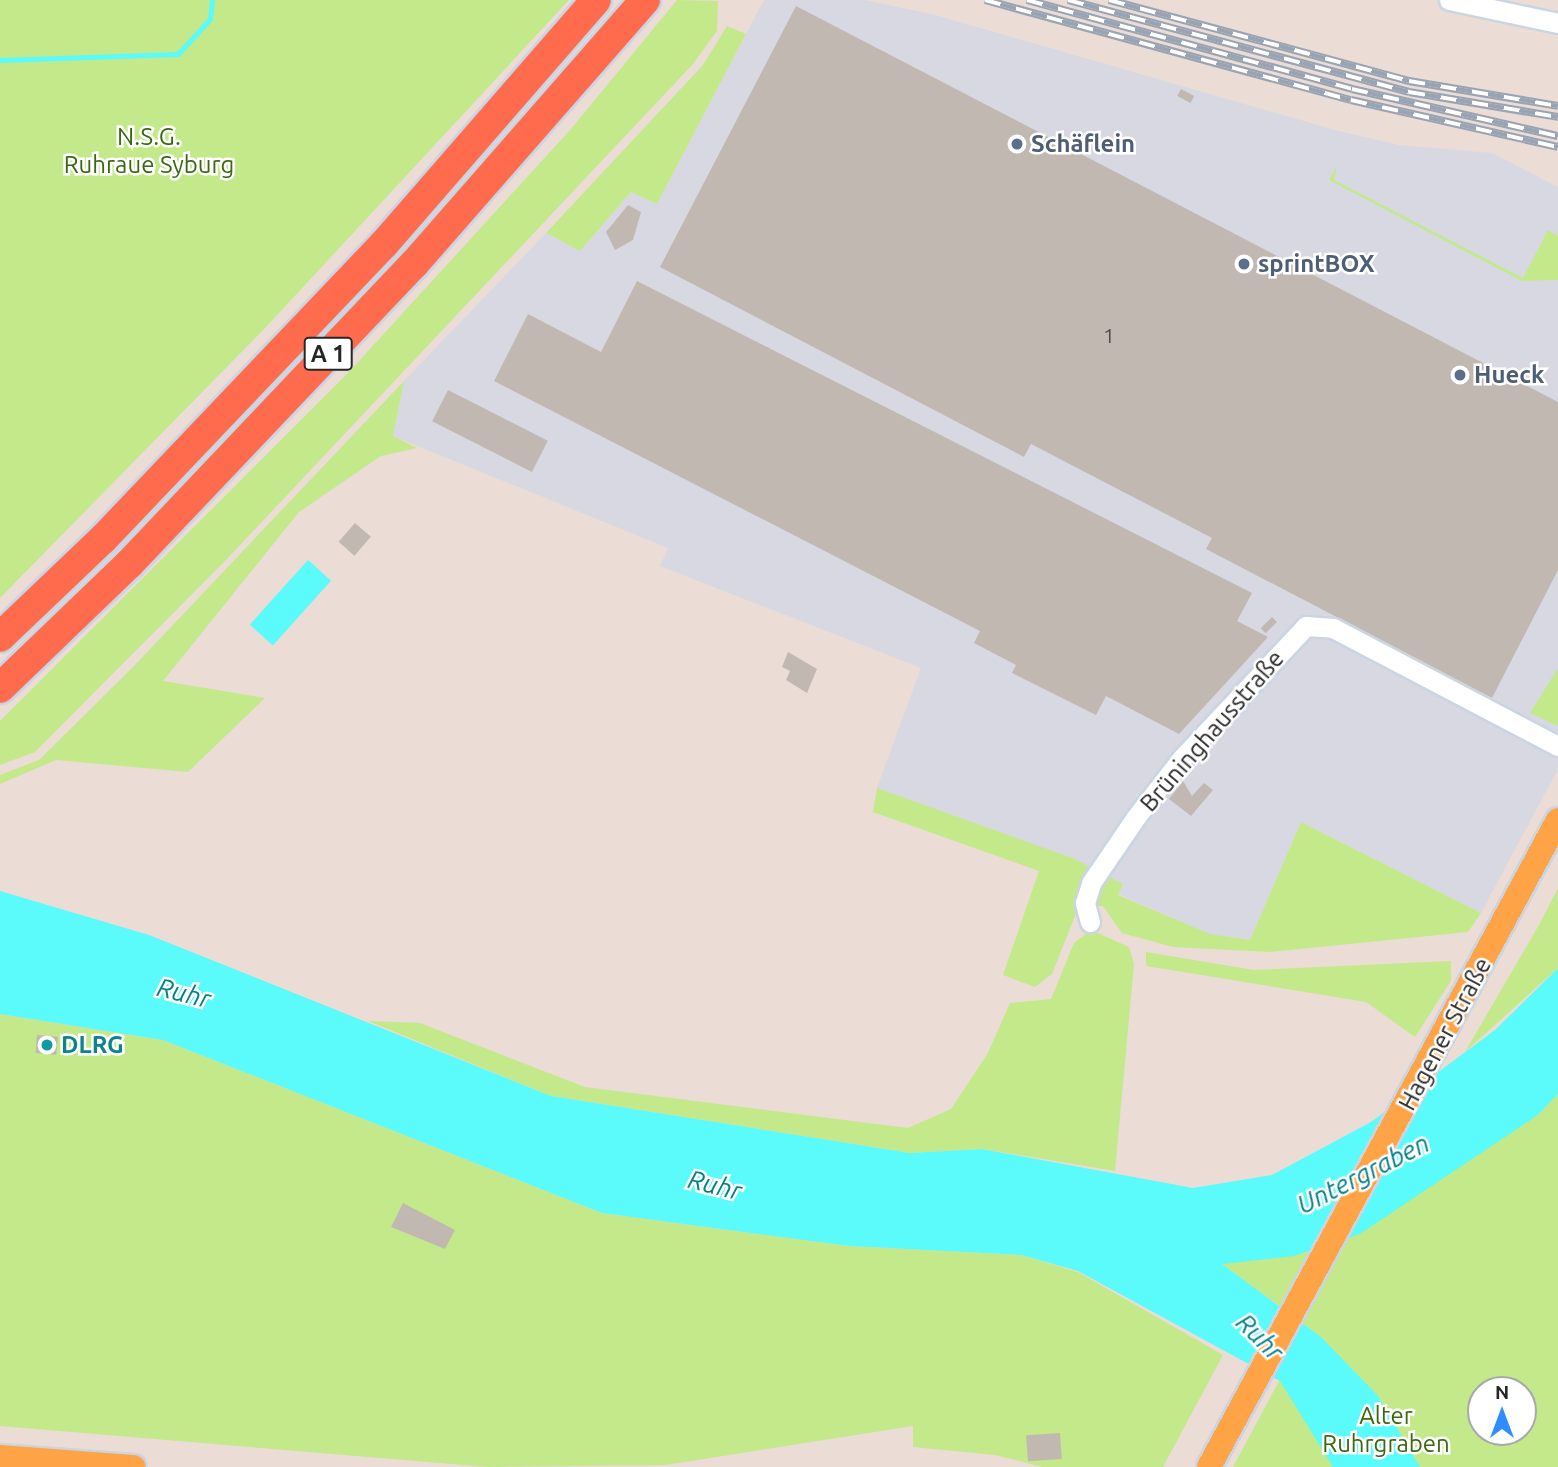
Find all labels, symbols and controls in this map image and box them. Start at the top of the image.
park label: N.S.G. Ruhraue Syburg [64,123,234,179]
place label: Schäflein [1031,130,1135,158]
marker: Schäflein [1009,136,1025,152]
place label: sprintBOX [1258,250,1374,278]
marker: sprintBOX [1236,256,1252,272]
house number: 1 [1103,322,1115,348]
road number: A 1 [304,334,352,374]
place label: Hueck [1474,361,1545,389]
marker: Hueck [1452,367,1468,383]
street label: Brüninghausstraße [1134,644,1290,818]
street label: Hagener Straße [1393,953,1497,1115]
water label: Ruhr [154,971,214,1015]
place label: DLRG [61,1031,124,1059]
marker: DLRG [39,1037,55,1053]
water label: Untergraben [1292,1127,1434,1221]
water label: Ruhr [685,1163,745,1207]
water label: Ruhr [1230,1307,1290,1367]
north arrow [1467,1376,1537,1446]
text: N [1495,1381,1509,1403]
park label: Alter Ruhrgraben [1322,1402,1450,1458]

